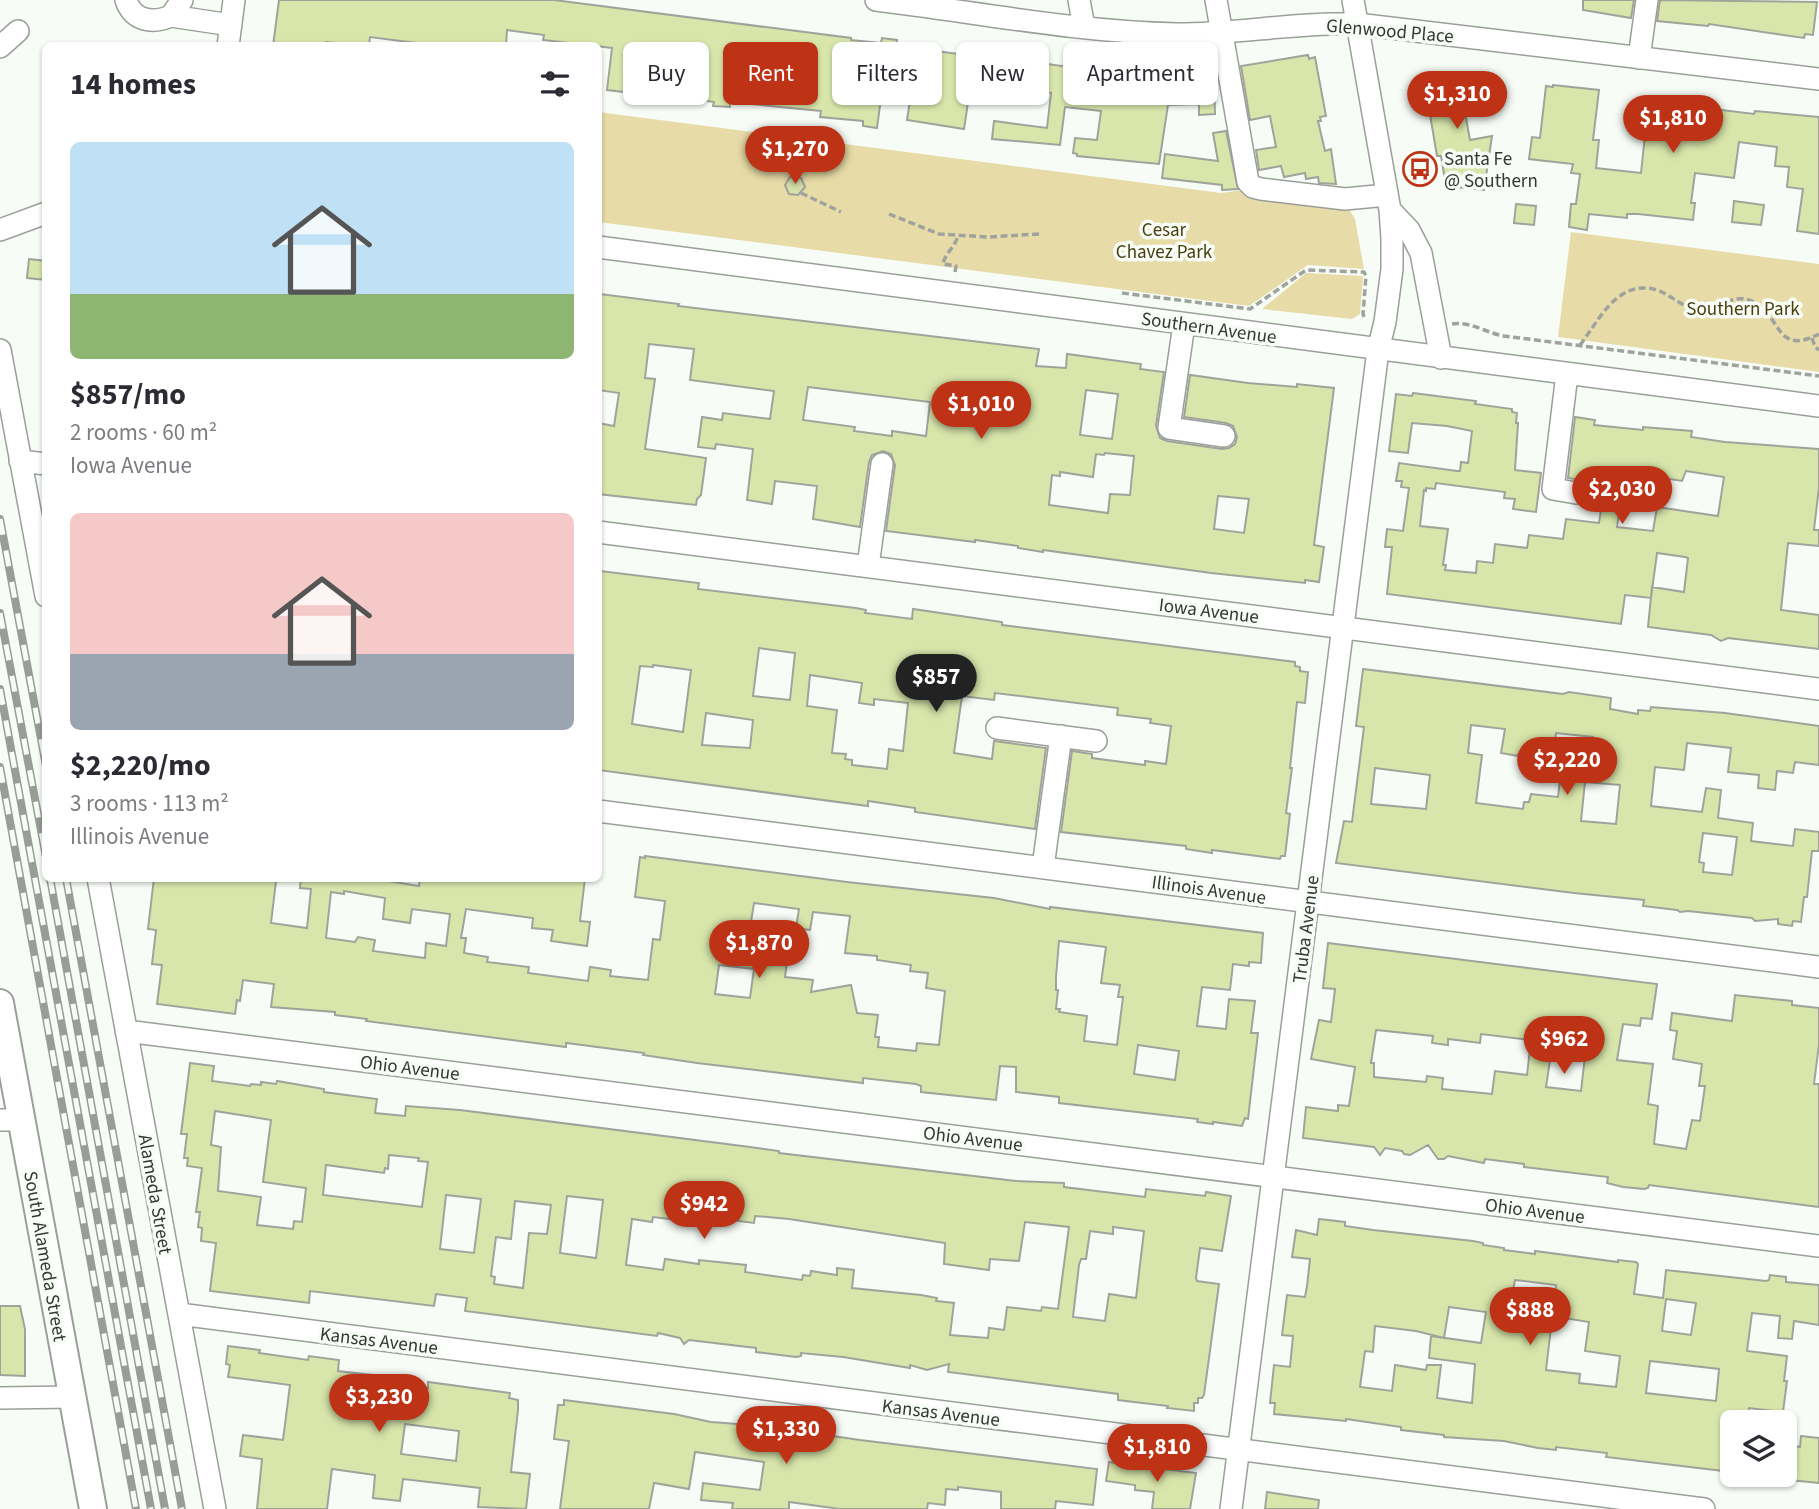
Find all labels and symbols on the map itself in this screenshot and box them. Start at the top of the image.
street label: Glenwood Place [1325,12,1455,51]
pin: $1,310 [1400,72,1514,131]
pin: $1,810 [1616,96,1730,155]
pin: $1,270 [738,127,852,186]
place label: Santa Fe @ Southern [1444,146,1538,195]
bus stop icon: Santa Fe @ Southern [1401,150,1439,188]
park label: Cesar Chavez Park [1116,217,1213,266]
park label: Southern Park [1686,296,1800,323]
street label: Southern Avenue [1139,306,1278,351]
pin: $1,010 [924,382,1038,441]
pin: $2,030 [1565,466,1679,526]
street label: Iowa Avenue [1157,592,1260,631]
pin: $857 [895,654,977,714]
pin: $2,220 [1510,738,1624,797]
street label: Illinois Avenue [1150,869,1268,912]
street label: Truba Avenue [1286,874,1326,985]
pin: $1,870 [702,920,816,980]
pin: $962 [1523,1016,1605,1076]
street label: Ohio Avenue [358,1049,461,1088]
street label: Ohio Avenue [921,1120,1024,1159]
street label: Alameda Street [131,1132,178,1257]
street label: South Alameda Street [16,1169,73,1344]
pin: $942 [663,1182,745,1241]
street label: Ohio Avenue [1483,1192,1586,1231]
pin: $888 [1489,1288,1571,1347]
street label: Kansas Avenue [318,1321,439,1362]
pin: $3,230 [322,1374,436,1434]
street label: Kansas Avenue [880,1393,1001,1434]
pin: $1,330 [729,1406,843,1466]
pin: $1,810 [1100,1424,1214,1484]

